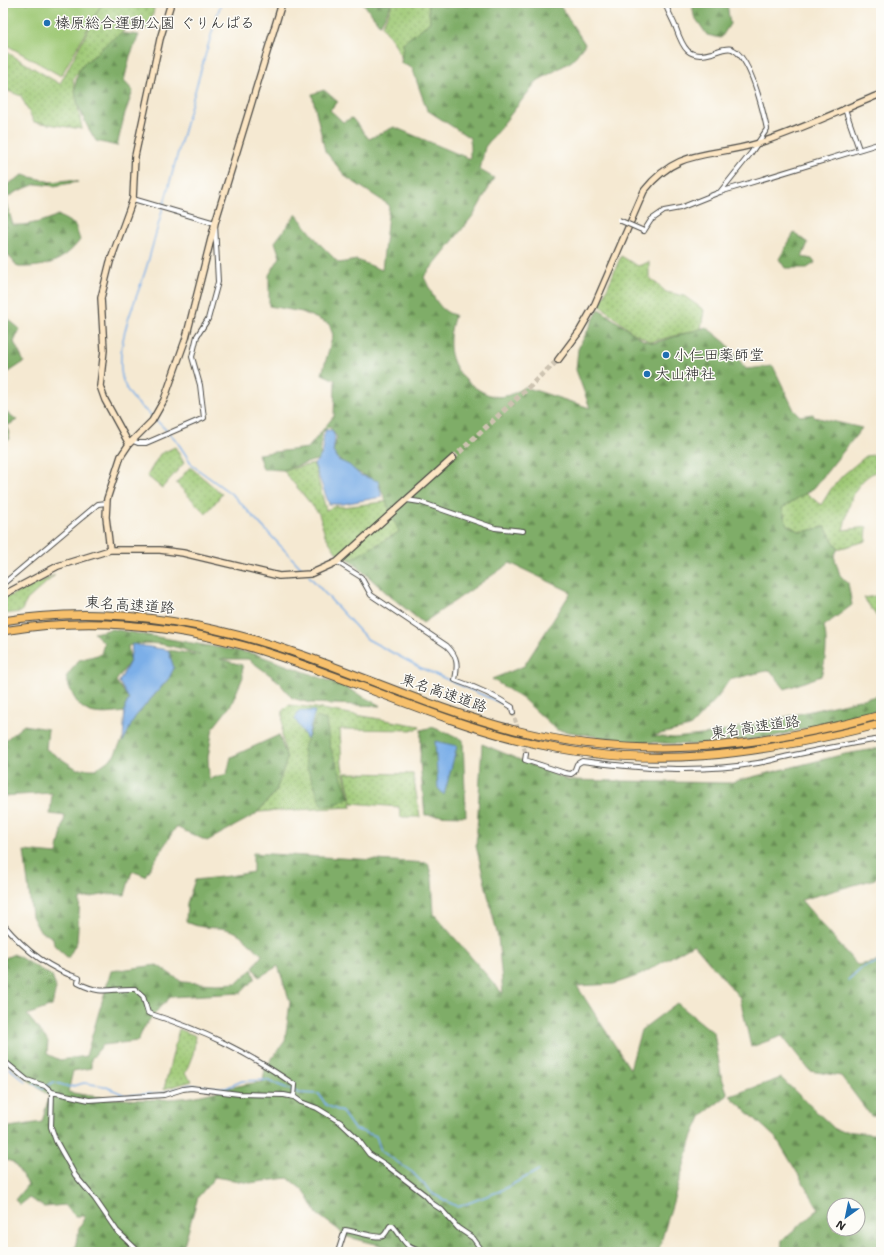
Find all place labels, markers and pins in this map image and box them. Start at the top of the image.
place label: 榛原総合運動公園 ぐりんぱる [55,13,255,33]
marker: 榛原総合運動公園 ぐりんぱる [42,18,52,28]
place label: 小仁田薬師堂 [674,345,764,365]
marker: 小仁田薬師堂 [661,350,671,360]
place label: 大山神社 [655,364,715,384]
marker: 大山神社 [642,369,652,379]

